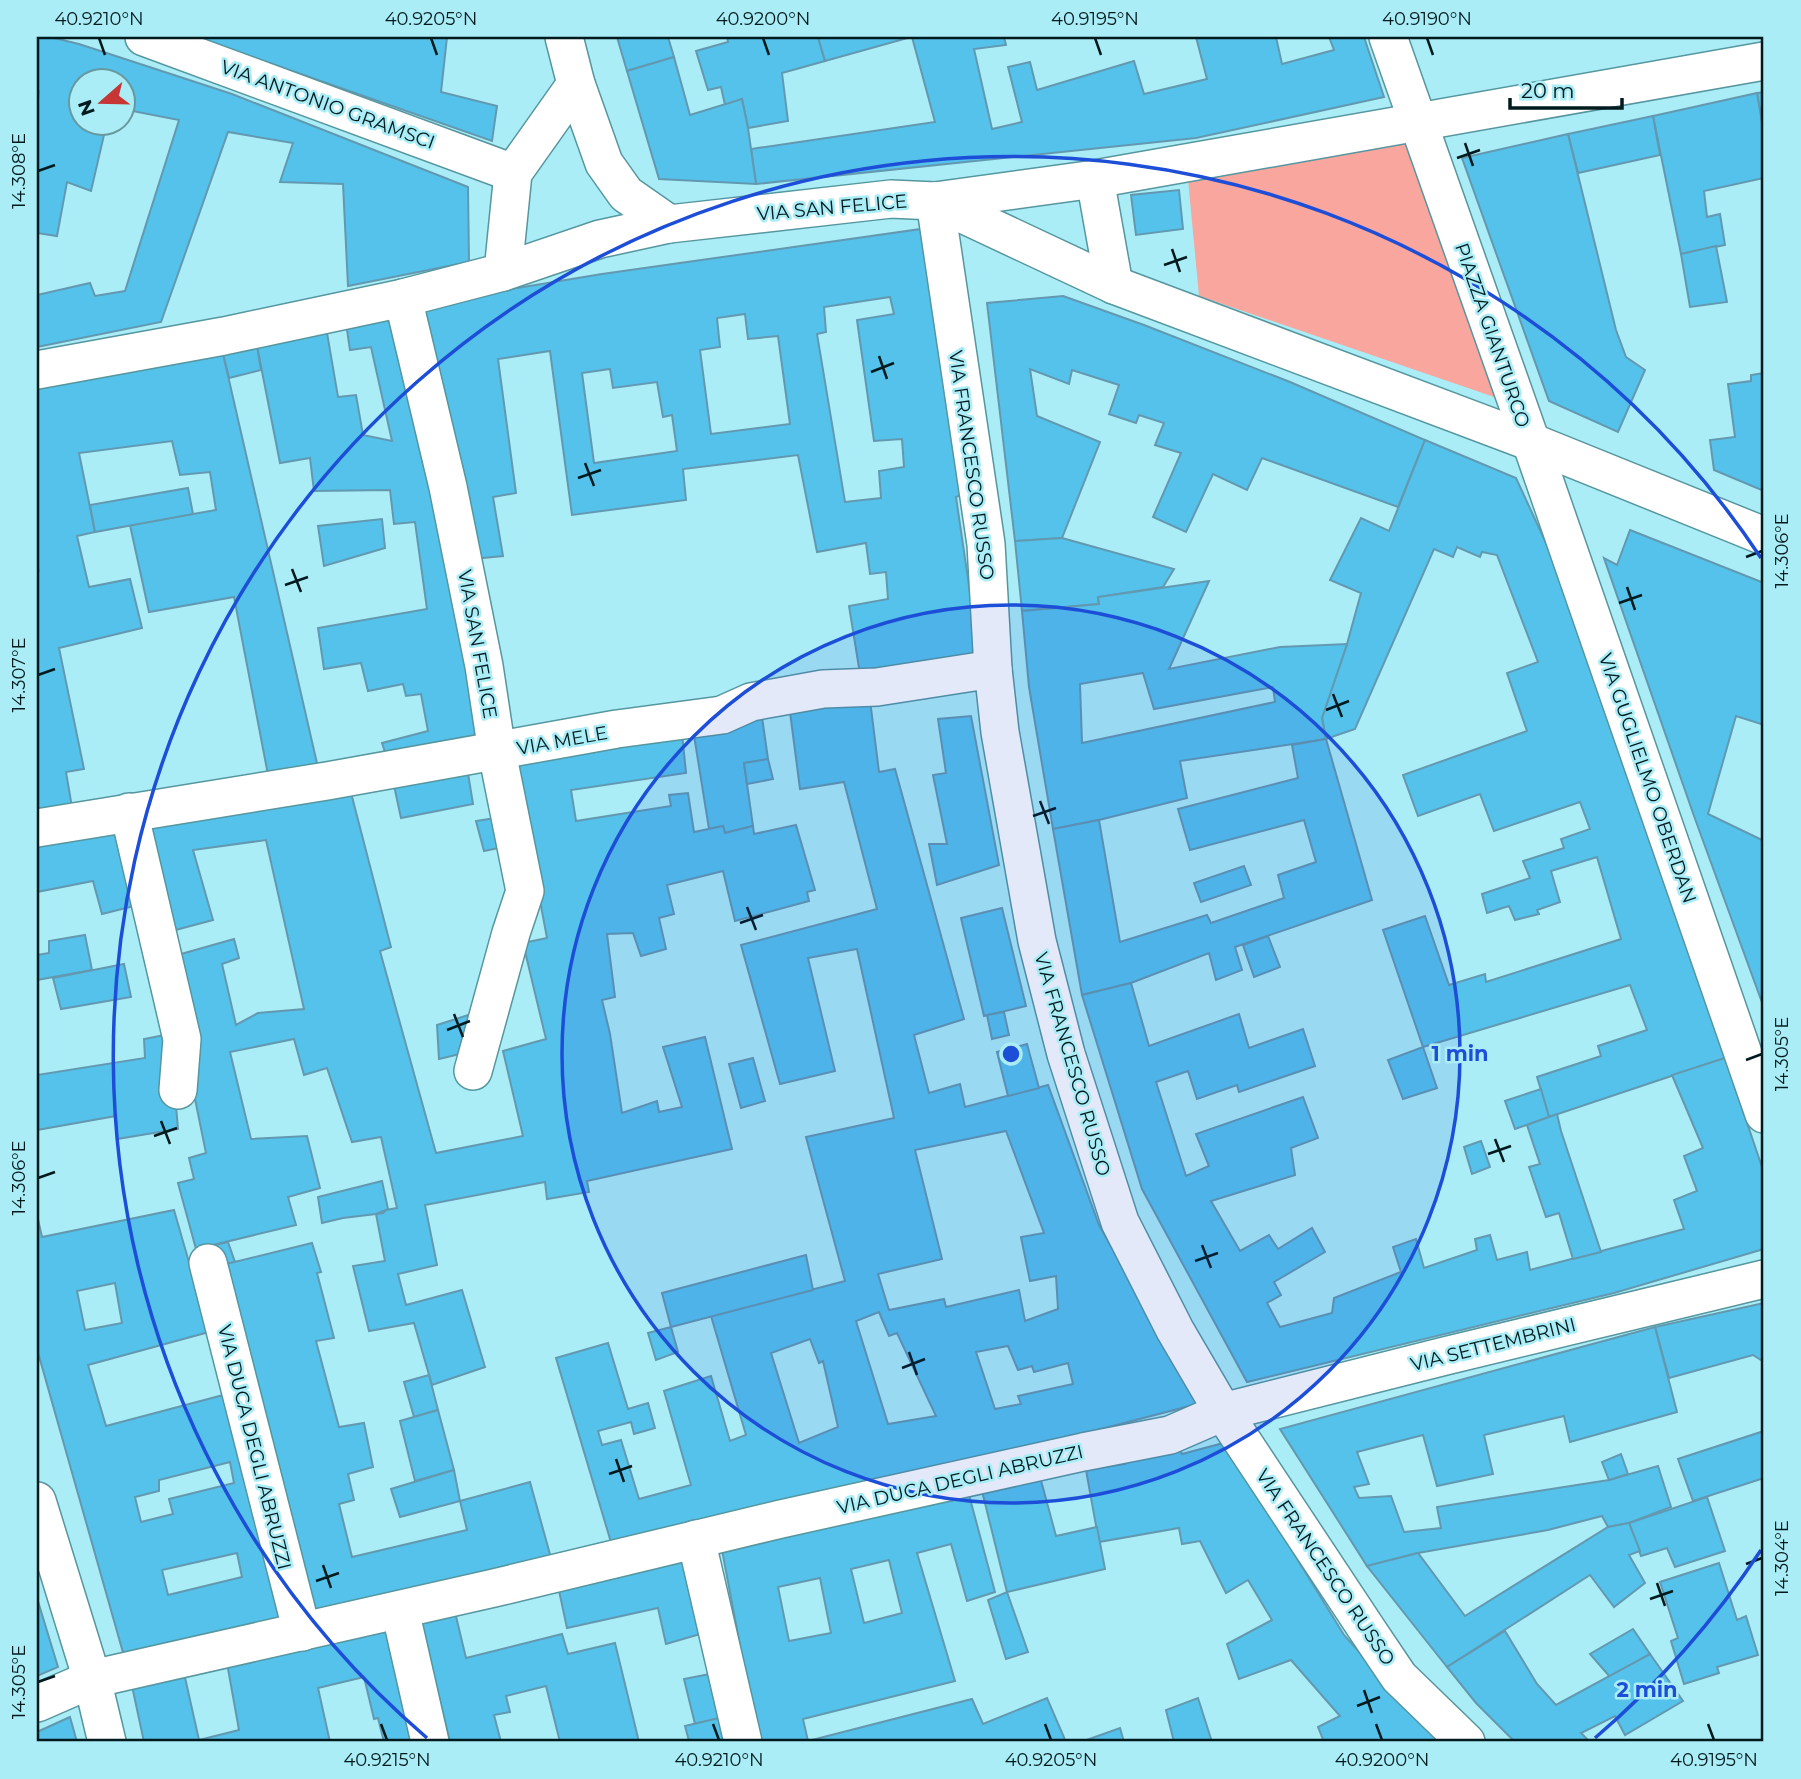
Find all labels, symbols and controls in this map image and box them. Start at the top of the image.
text: 40.9210°N [54,8,144,30]
text: 40.9205°N [385,8,477,30]
text: 40.9200°N [716,8,810,30]
text: 40.9195°N [1051,8,1139,30]
text: 40.9190°N [1382,8,1472,30]
street label: VIA ANTONIO GRAMSCI [218,55,438,154]
north arrow [66,66,136,136]
scale bar [1510,66,1622,110]
text: 20 m [1521,78,1575,103]
text: N [73,96,100,119]
text: 14.308°E [8,133,30,209]
street label: VIA SAN FELICE [756,189,908,226]
street label: PIAZZA GIANTURCO [1450,240,1535,431]
street label: VIA FRANCESCO RUSSO [944,349,999,581]
text: 14.306°E [1771,514,1793,589]
street label: VIA SAN FELICE [453,568,502,720]
text: 14.307°E [8,638,30,712]
street label: VIA GUGLIELMO OBERDAN [1594,650,1701,906]
street label: VIA MELE [515,721,609,760]
street label: VIA FRANCESCO RUSSO [1030,950,1116,1179]
text: 14.305°E [1771,1017,1793,1091]
text: 1 min [1431,1041,1489,1066]
centre of rings [999,1042,1023,1066]
text: 14.306°E [8,1141,30,1216]
street label: VIA SETTEMBRINI [1408,1313,1578,1376]
street label: VIA DUCA DEGLI ABRUZZI [213,1322,296,1572]
street label: VIA DUCA DEGLI ABRUZZI [835,1440,1085,1519]
street label: VIA FRANCESCO RUSSO [1251,1465,1400,1670]
text: 14.304°E [1771,1520,1793,1596]
text: 14.305°E [8,1645,30,1719]
text: 2 min [1616,1677,1678,1702]
text: 40.9215°N [343,1749,431,1771]
text: 40.9210°N [674,1749,764,1771]
text: 40.9205°N [1005,1749,1097,1771]
text: 40.9200°N [1335,1749,1429,1771]
text: 40.9195°N [1670,1749,1758,1771]

